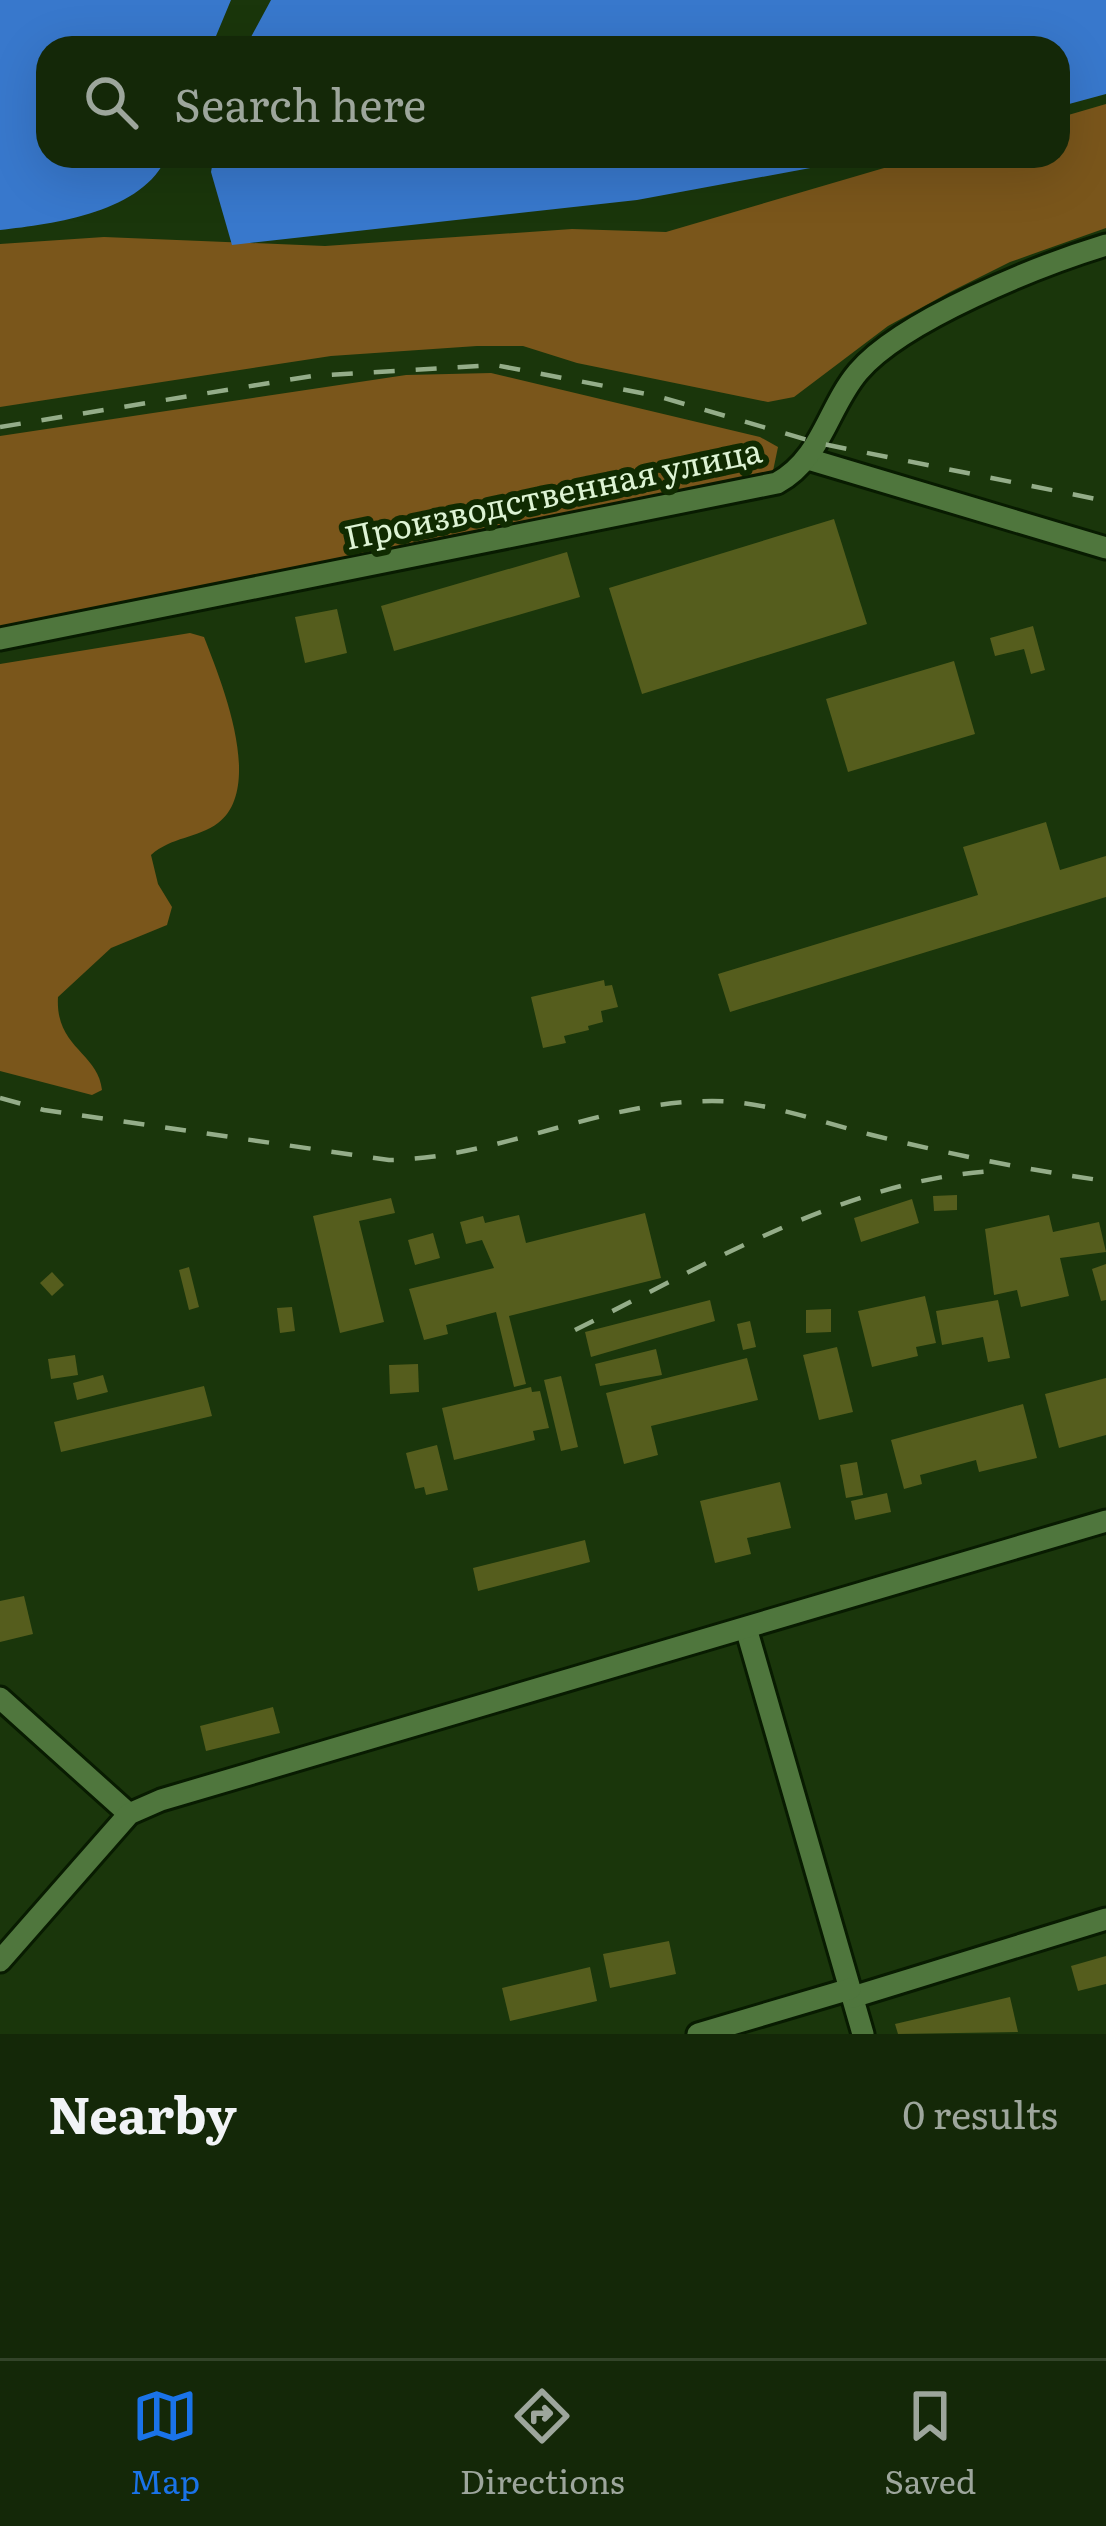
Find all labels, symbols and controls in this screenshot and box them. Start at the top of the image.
search box [36,36,1070,168]
icon: search [78,69,144,135]
text: Search here [174,69,426,136]
street label: Производственная улица [339,423,766,560]
text: Nearby [48,2074,237,2150]
text: 0 results [903,2083,1058,2141]
tab: Map [130,2383,200,2504]
tab: Directions [460,2383,625,2504]
tab: Saved [884,2383,976,2504]

